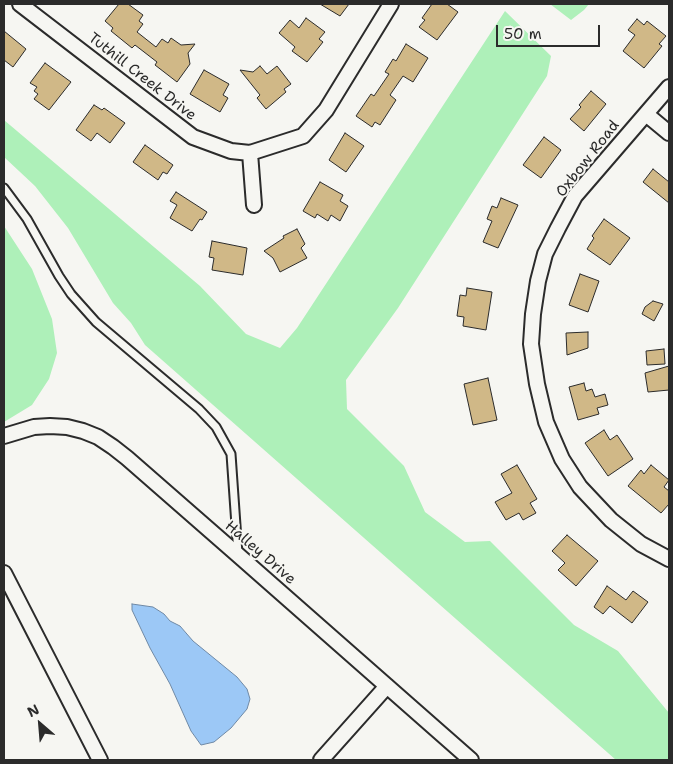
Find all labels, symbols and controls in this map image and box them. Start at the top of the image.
scale bar [498,15,602,47]
text: 50 m [504,24,542,44]
street label: Tuthill Creek Drive [84,29,200,125]
street label: Oxbow Road [552,117,624,201]
street label: Halley Drive [221,517,299,589]
north arrow [15,699,65,749]
text: N [24,700,42,721]

